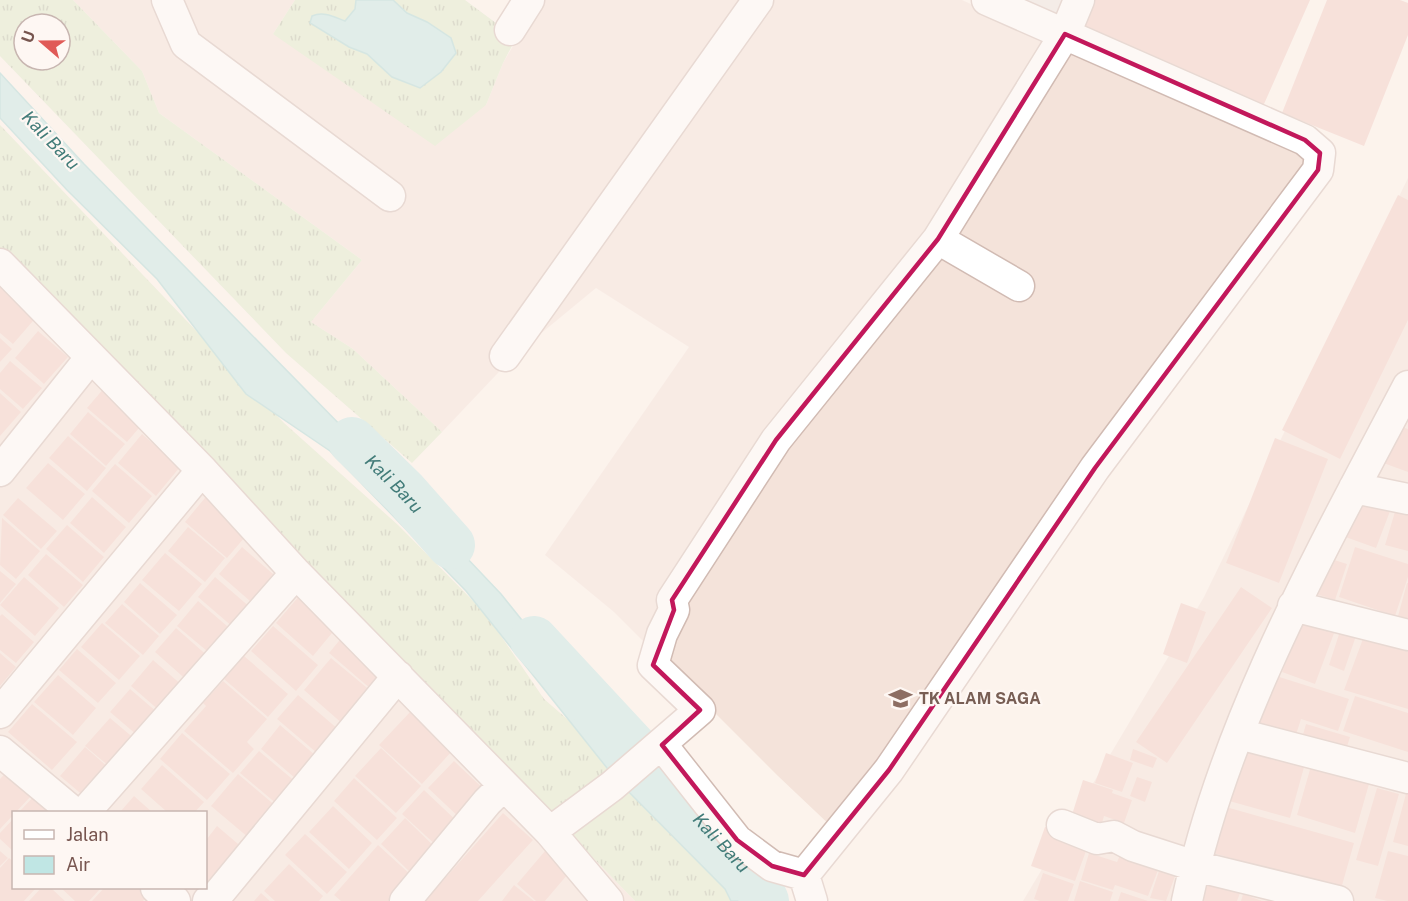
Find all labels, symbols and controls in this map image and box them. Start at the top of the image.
north arrow [12,12,72,72]
text: U [17,28,39,46]
water label: Kali Baru [18,106,84,174]
water label: Kali Baru [361,450,428,517]
school or university icon: TK ALAM SAGA [888,685,914,711]
place label: TK ALAM SAGA [919,689,1041,708]
water label: Kali Baru [689,808,754,876]
legend [12,811,207,889]
text: Jalan [66,824,109,845]
text: Air [66,854,90,875]

